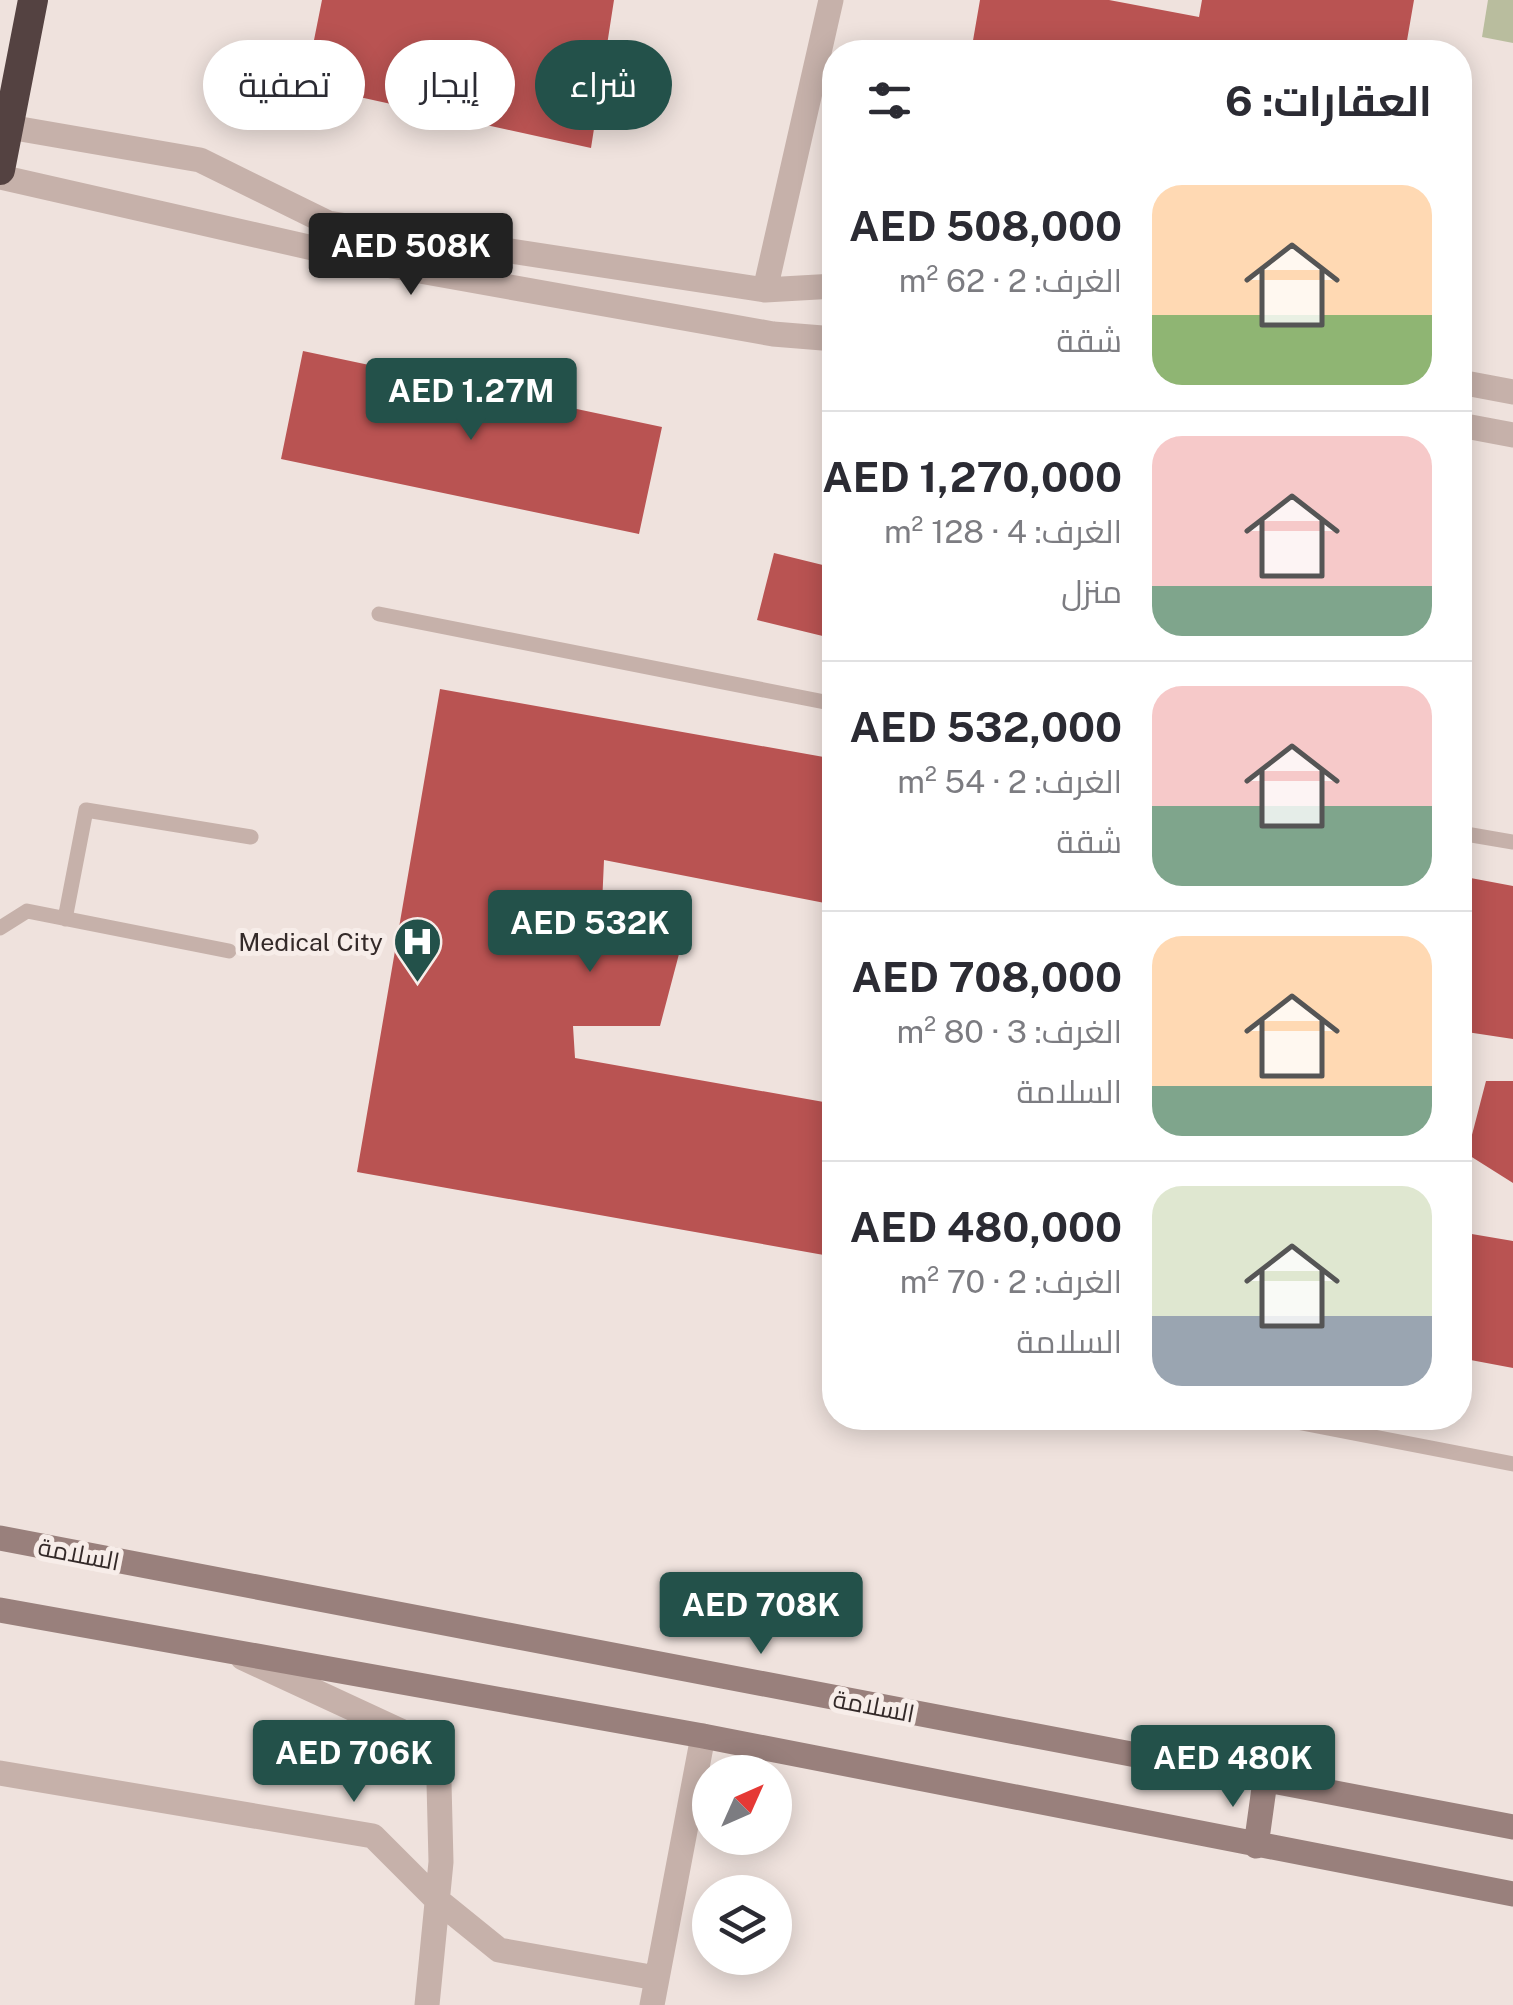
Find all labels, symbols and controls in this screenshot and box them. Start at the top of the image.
chip: تصفية [203,40,365,130]
chip: إيجار [385,40,515,130]
chip: شراء [535,40,672,130]
icon: filters [862,73,917,128]
text: العقارات: 6 [1225,76,1432,125]
text: AED 508,000 [849,201,1122,250]
pin: AED 508K [308,213,514,298]
icon: home [1232,225,1352,345]
text: AED 508K [331,227,491,264]
text: الغرف: 2 · 62 m² [899,262,1122,299]
text: شقة [1057,322,1122,359]
pin: AED 1.27M [357,358,585,443]
text: AED 1.27M [388,372,554,409]
text: AED 1,270,000 [822,452,1122,501]
icon: home [1232,476,1352,596]
text: الغرف: 4 · 128 m² [884,513,1122,550]
text: منزل [1061,573,1122,610]
text: AED 532,000 [849,702,1122,751]
icon: home [1232,726,1352,846]
text: الغرف: 2 · 54 m² [897,763,1122,800]
text: شقة [1057,823,1122,860]
pin: AED 532K [487,890,693,975]
text: AED 532K [510,904,670,941]
hospital icon: Medical City [392,916,444,984]
place label: Medical City [238,927,383,957]
text: AED 708,000 [851,952,1122,1001]
icon: home [1232,976,1352,1096]
text: الغرف: 3 · 80 m² [897,1013,1122,1050]
text: السلامة [1017,1073,1122,1110]
text: AED 480,000 [850,1202,1122,1251]
icon: home [1232,1226,1352,1346]
text: الغرف: 2 · 70 m² [900,1263,1122,1300]
text: السلامة [1017,1323,1122,1360]
street label: السلامة [36,1531,122,1577]
pin: AED 708K [658,1572,864,1657]
text: AED 708K [682,1586,840,1623]
street label: السلامة [831,1683,917,1729]
pin: AED 706K [251,1720,457,1805]
pin: AED 480K [1130,1725,1336,1810]
text: AED 706K [275,1734,433,1771]
text: AED 480K [1153,1739,1313,1776]
north arrow [692,1755,792,1855]
map controls [692,1755,792,1975]
button: layers [692,1875,792,1975]

